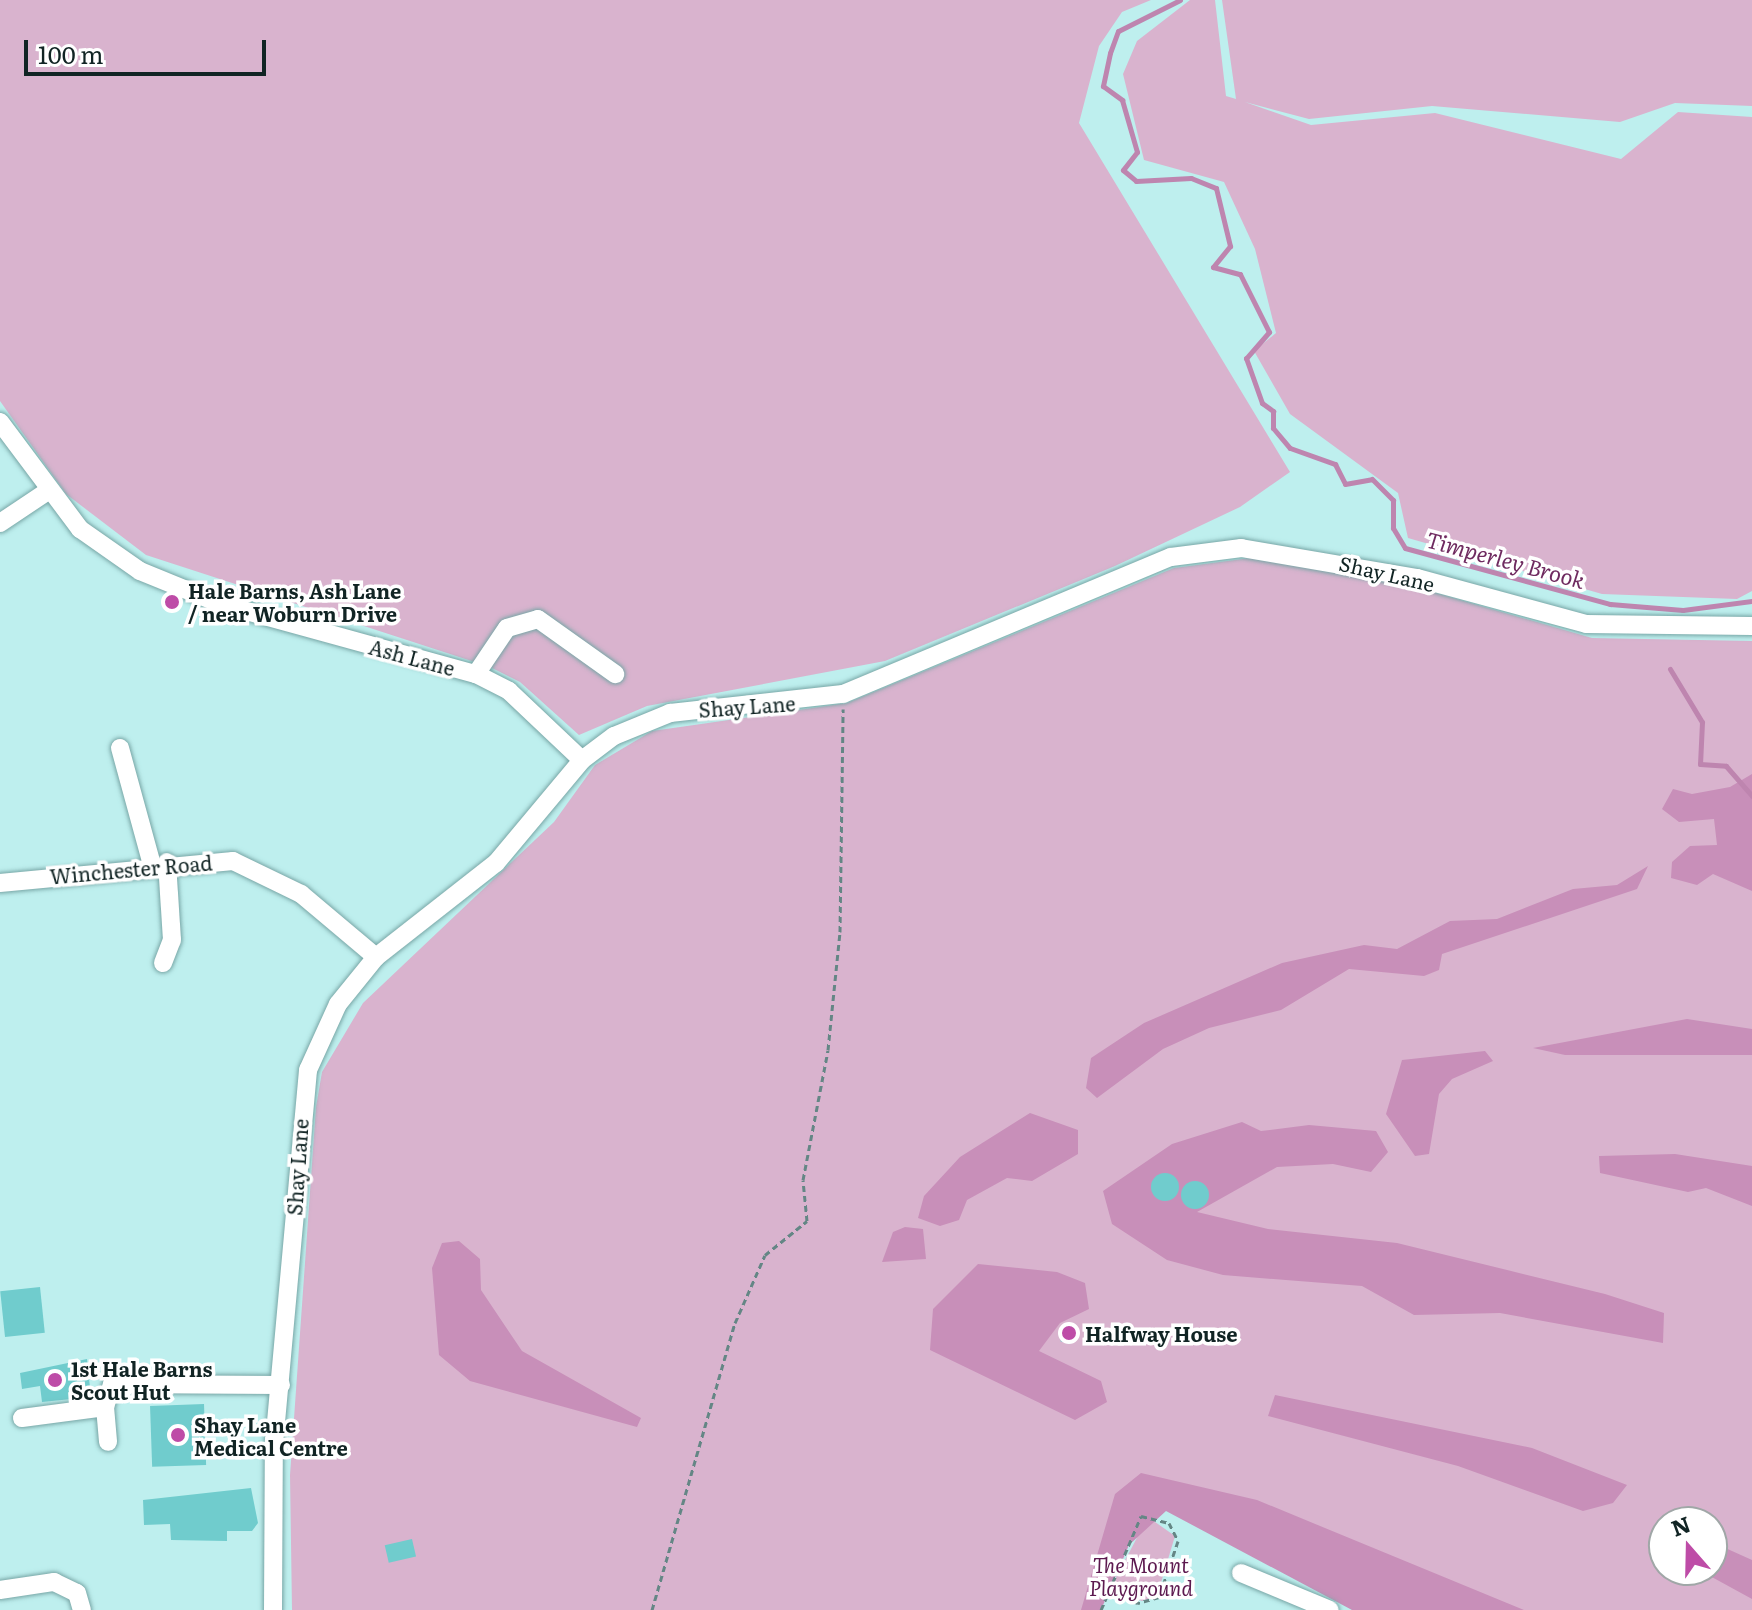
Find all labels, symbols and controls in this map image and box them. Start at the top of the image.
scale bar [28,24,270,74]
text: 100 m [38,36,104,71]
water label: Timperley Brook [1424,525,1588,593]
street label: Shay Lane [1337,550,1437,596]
place label: Hale Barns, Ash Lane / near Woburn Drive [188,578,401,625]
marker: Hale Barns, Ash Lane / near Woburn Drive [163,593,181,611]
street label: Ash Lane [366,634,458,680]
street label: Shay Lane [698,691,796,721]
street label: Winchester Road [49,850,213,888]
street label: Shay Lane [282,1118,312,1216]
place label: Halfway House [1085,1321,1238,1345]
marker: Halfway House [1060,1324,1078,1342]
place label: 1st Hale Barns Scout Hut [71,1356,212,1403]
marker: 1st Hale Barns Scout Hut [46,1371,64,1389]
place label: Shay Lane Medical Centre [194,1412,348,1459]
marker: Shay Lane Medical Centre [169,1426,187,1444]
north arrow [1648,1506,1728,1586]
text: N [1666,1506,1695,1544]
park label: The Mount Playground [1089,1553,1193,1600]

